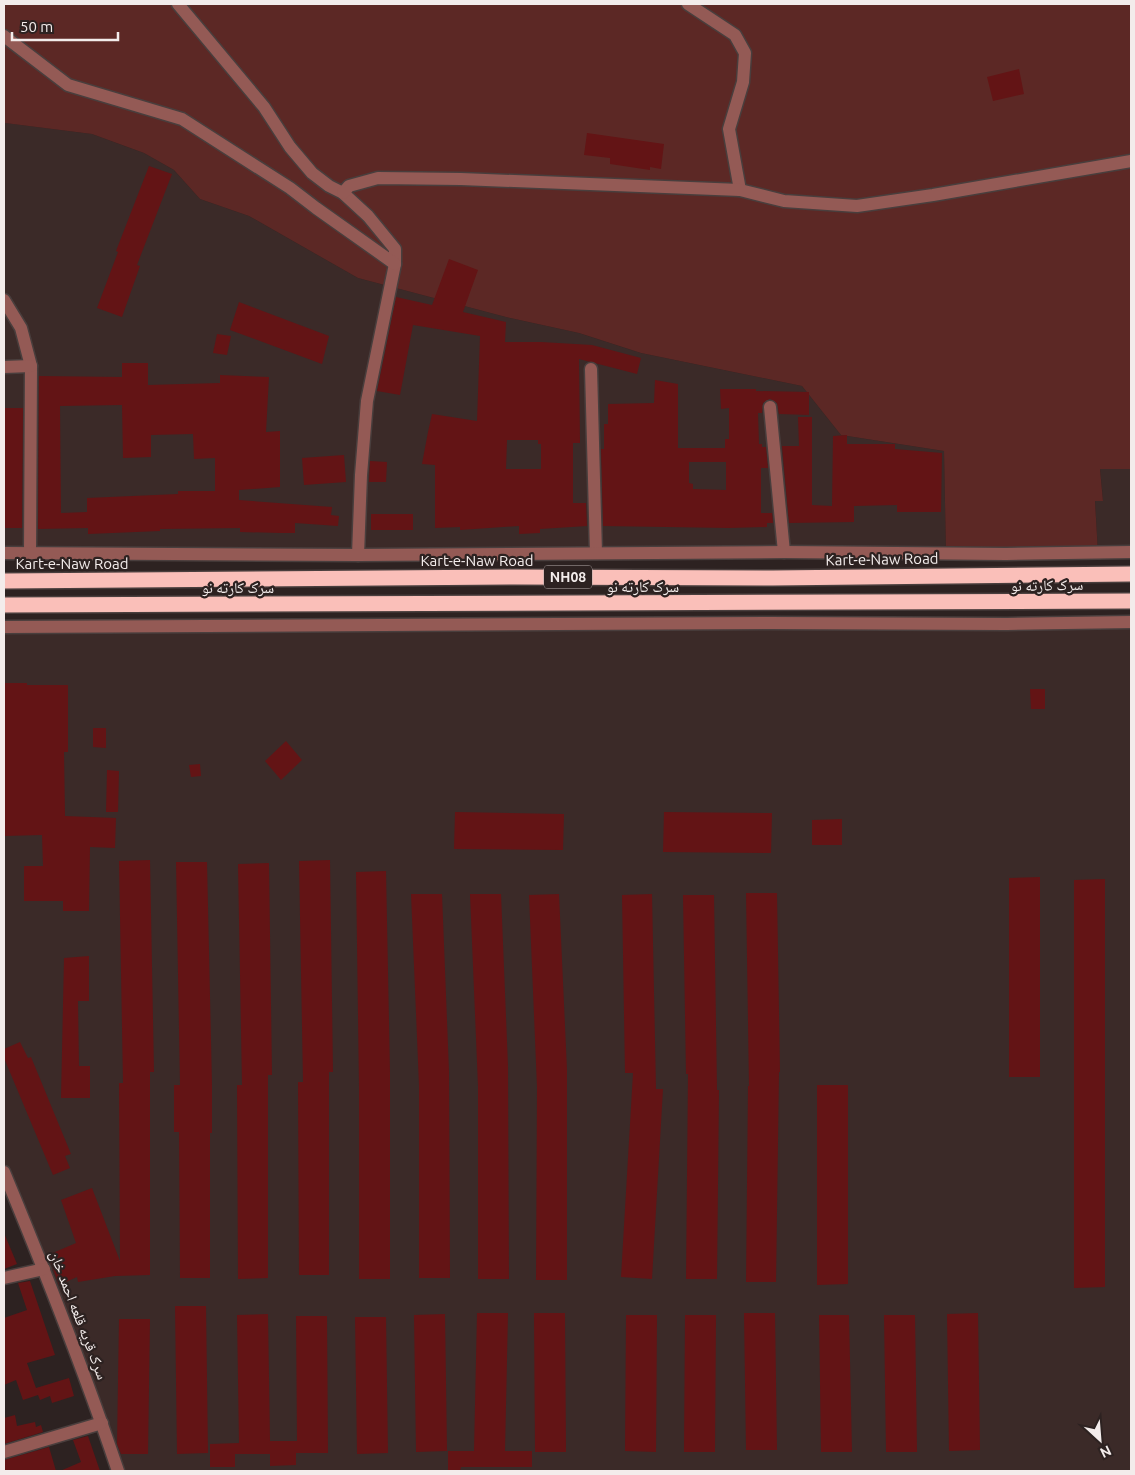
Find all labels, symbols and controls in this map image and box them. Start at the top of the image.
scale bar [12,10,119,42]
text: 50 m [20,18,53,35]
street label: Kart-e-Naw Road [825,550,939,568]
street label: Kart-e-Naw Road [420,552,534,569]
street label: Kart-e-Naw Road [15,555,129,572]
road number: NH08 [544,566,592,588]
street label: سرک کارته نو [1011,576,1084,595]
street label: سرک کارته نو [607,578,679,596]
street label: سرک کارته نو [202,579,274,597]
street label: سرک قریه قلعه احمد خان [45,1248,111,1383]
north arrow [1075,1415,1125,1465]
text: N [1097,1442,1114,1461]

